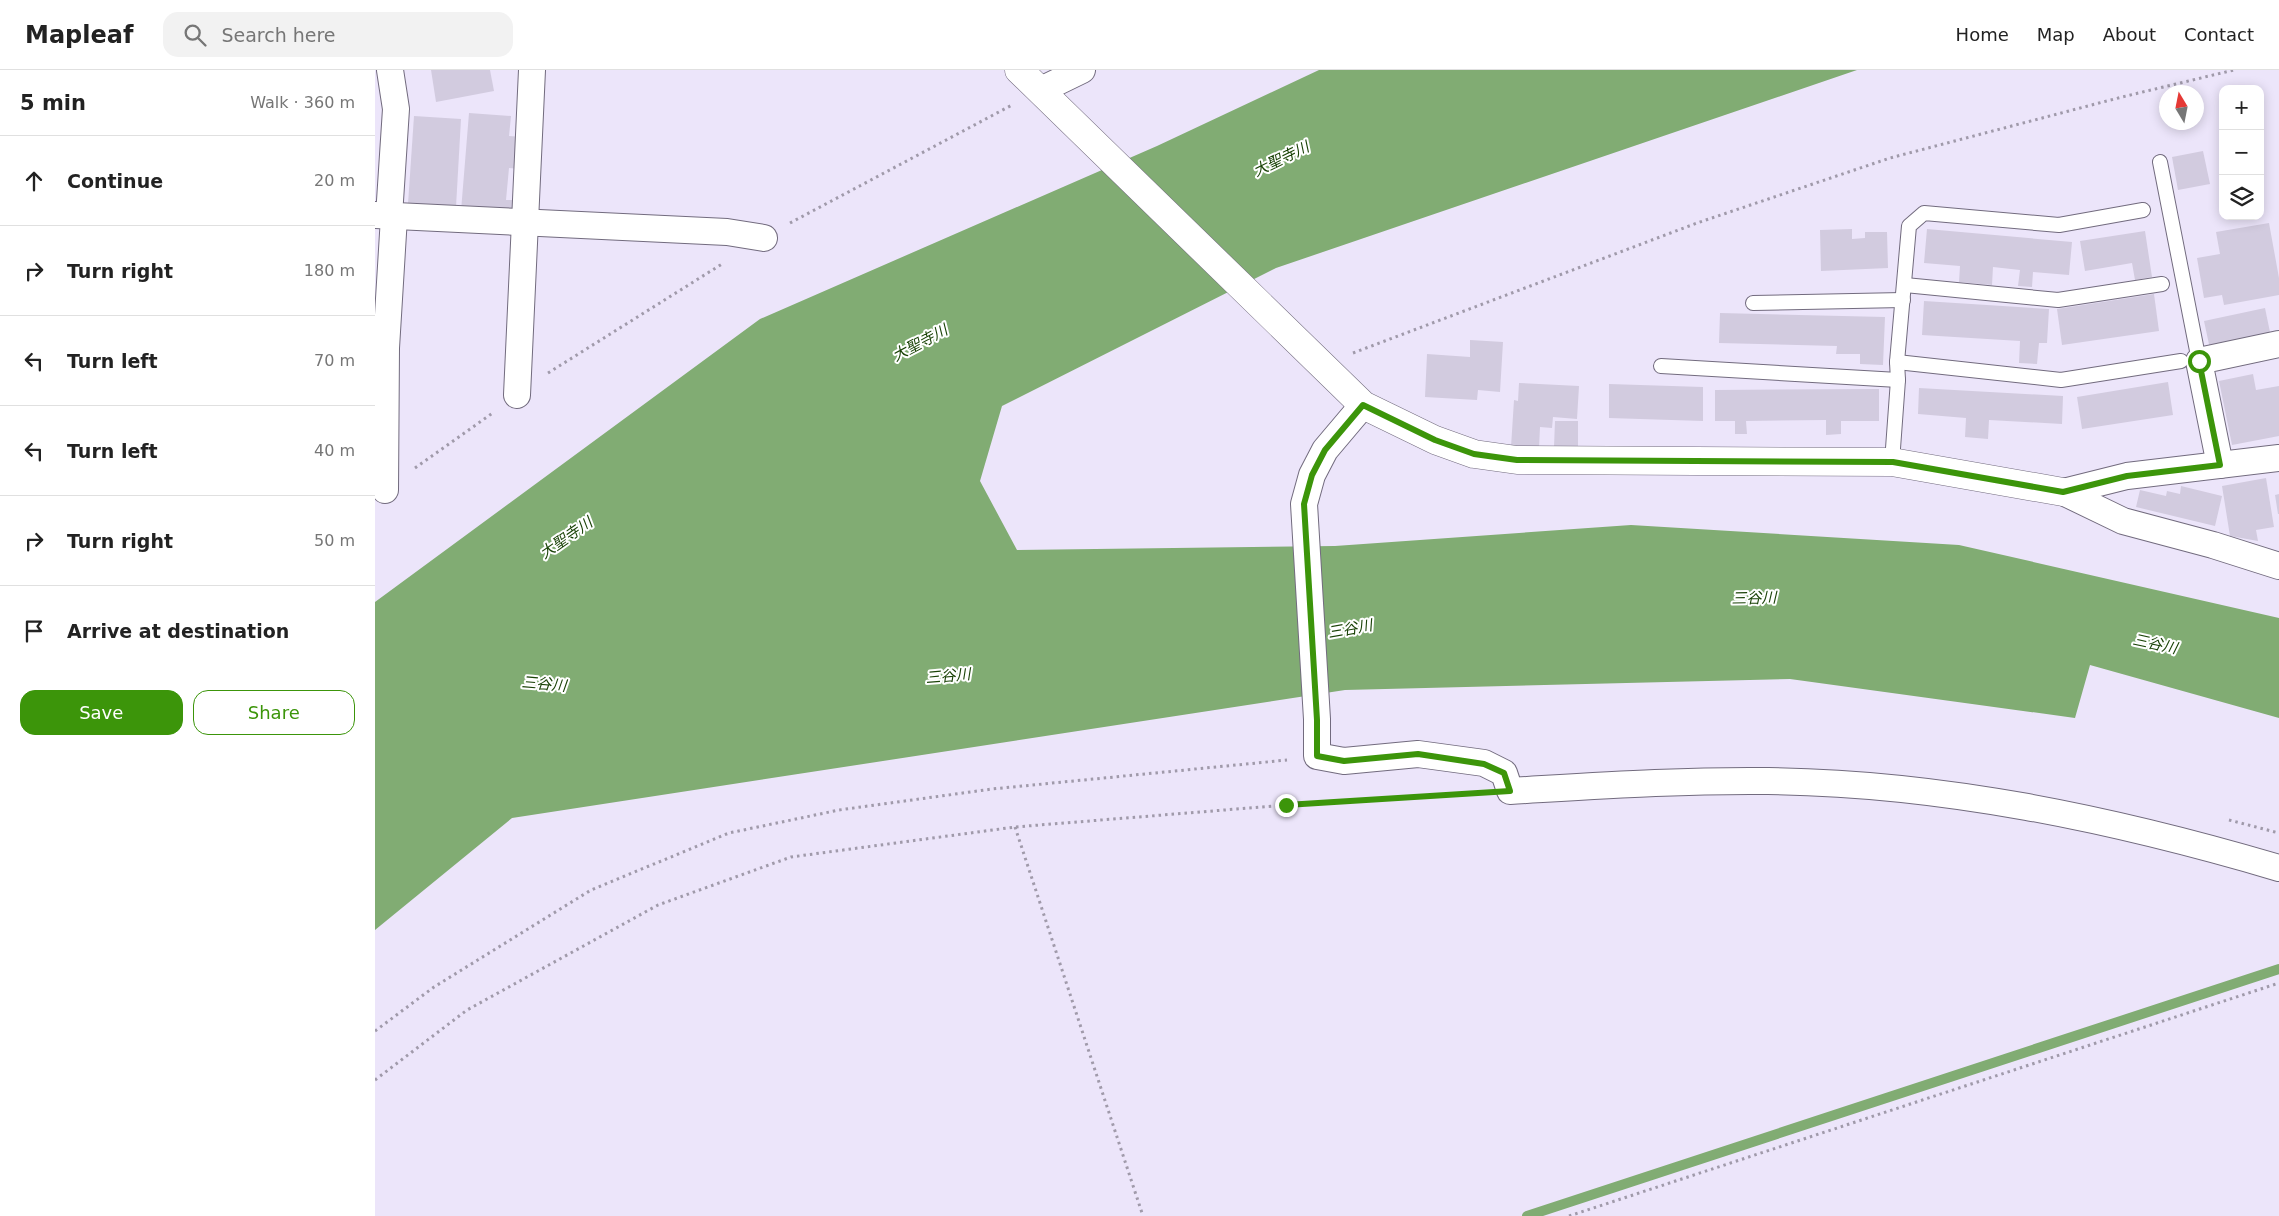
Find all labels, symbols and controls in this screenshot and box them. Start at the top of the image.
search box [163,12,513,57]
text: Mapleaf [25,21,133,49]
icon: search [181,21,209,49]
text: Search here [221,24,336,46]
text: Home [1956,24,2009,45]
text: Map [2037,24,2075,45]
text: About [2103,24,2156,45]
text: Contact [2184,24,2254,45]
north arrow [2159,85,2204,130]
map controls [2219,85,2264,220]
button: + [2219,85,2264,130]
text: 5 min [20,91,86,115]
text: Walk · 360 m [250,93,355,112]
button: − [2219,130,2264,175]
water label: 大聖寺川 [1250,137,1314,180]
icon: ahead [20,167,48,195]
text: Continue [67,170,163,192]
text: 20 m [314,171,355,190]
button: layers [2219,175,2264,220]
icon: right [20,257,48,285]
text: Turn right [67,260,173,282]
text: 180 m [304,261,355,280]
water label: 大聖寺川 [889,320,952,365]
icon: left [20,347,48,375]
text: Turn left [67,350,158,372]
route start [2188,350,2211,373]
text: 70 m [314,351,355,370]
icon: left [20,437,48,465]
text: Turn left [67,440,158,462]
text: 40 m [314,441,355,460]
water label: 大聖寺川 [536,512,597,563]
icon: right [20,527,48,555]
text: Turn right [67,530,173,552]
text: 50 m [314,531,355,550]
water label: 三谷川 [1731,589,1779,607]
water label: 三谷川 [1326,616,1376,642]
icon: arrive [20,617,48,645]
text: Arrive at destination [67,620,289,642]
water label: 三谷川 [2131,631,2181,658]
water label: 三谷川 [925,665,973,687]
water label: 三谷川 [521,673,569,695]
button: Save [20,690,183,735]
button: Share [193,690,355,735]
route end [1275,794,1298,817]

